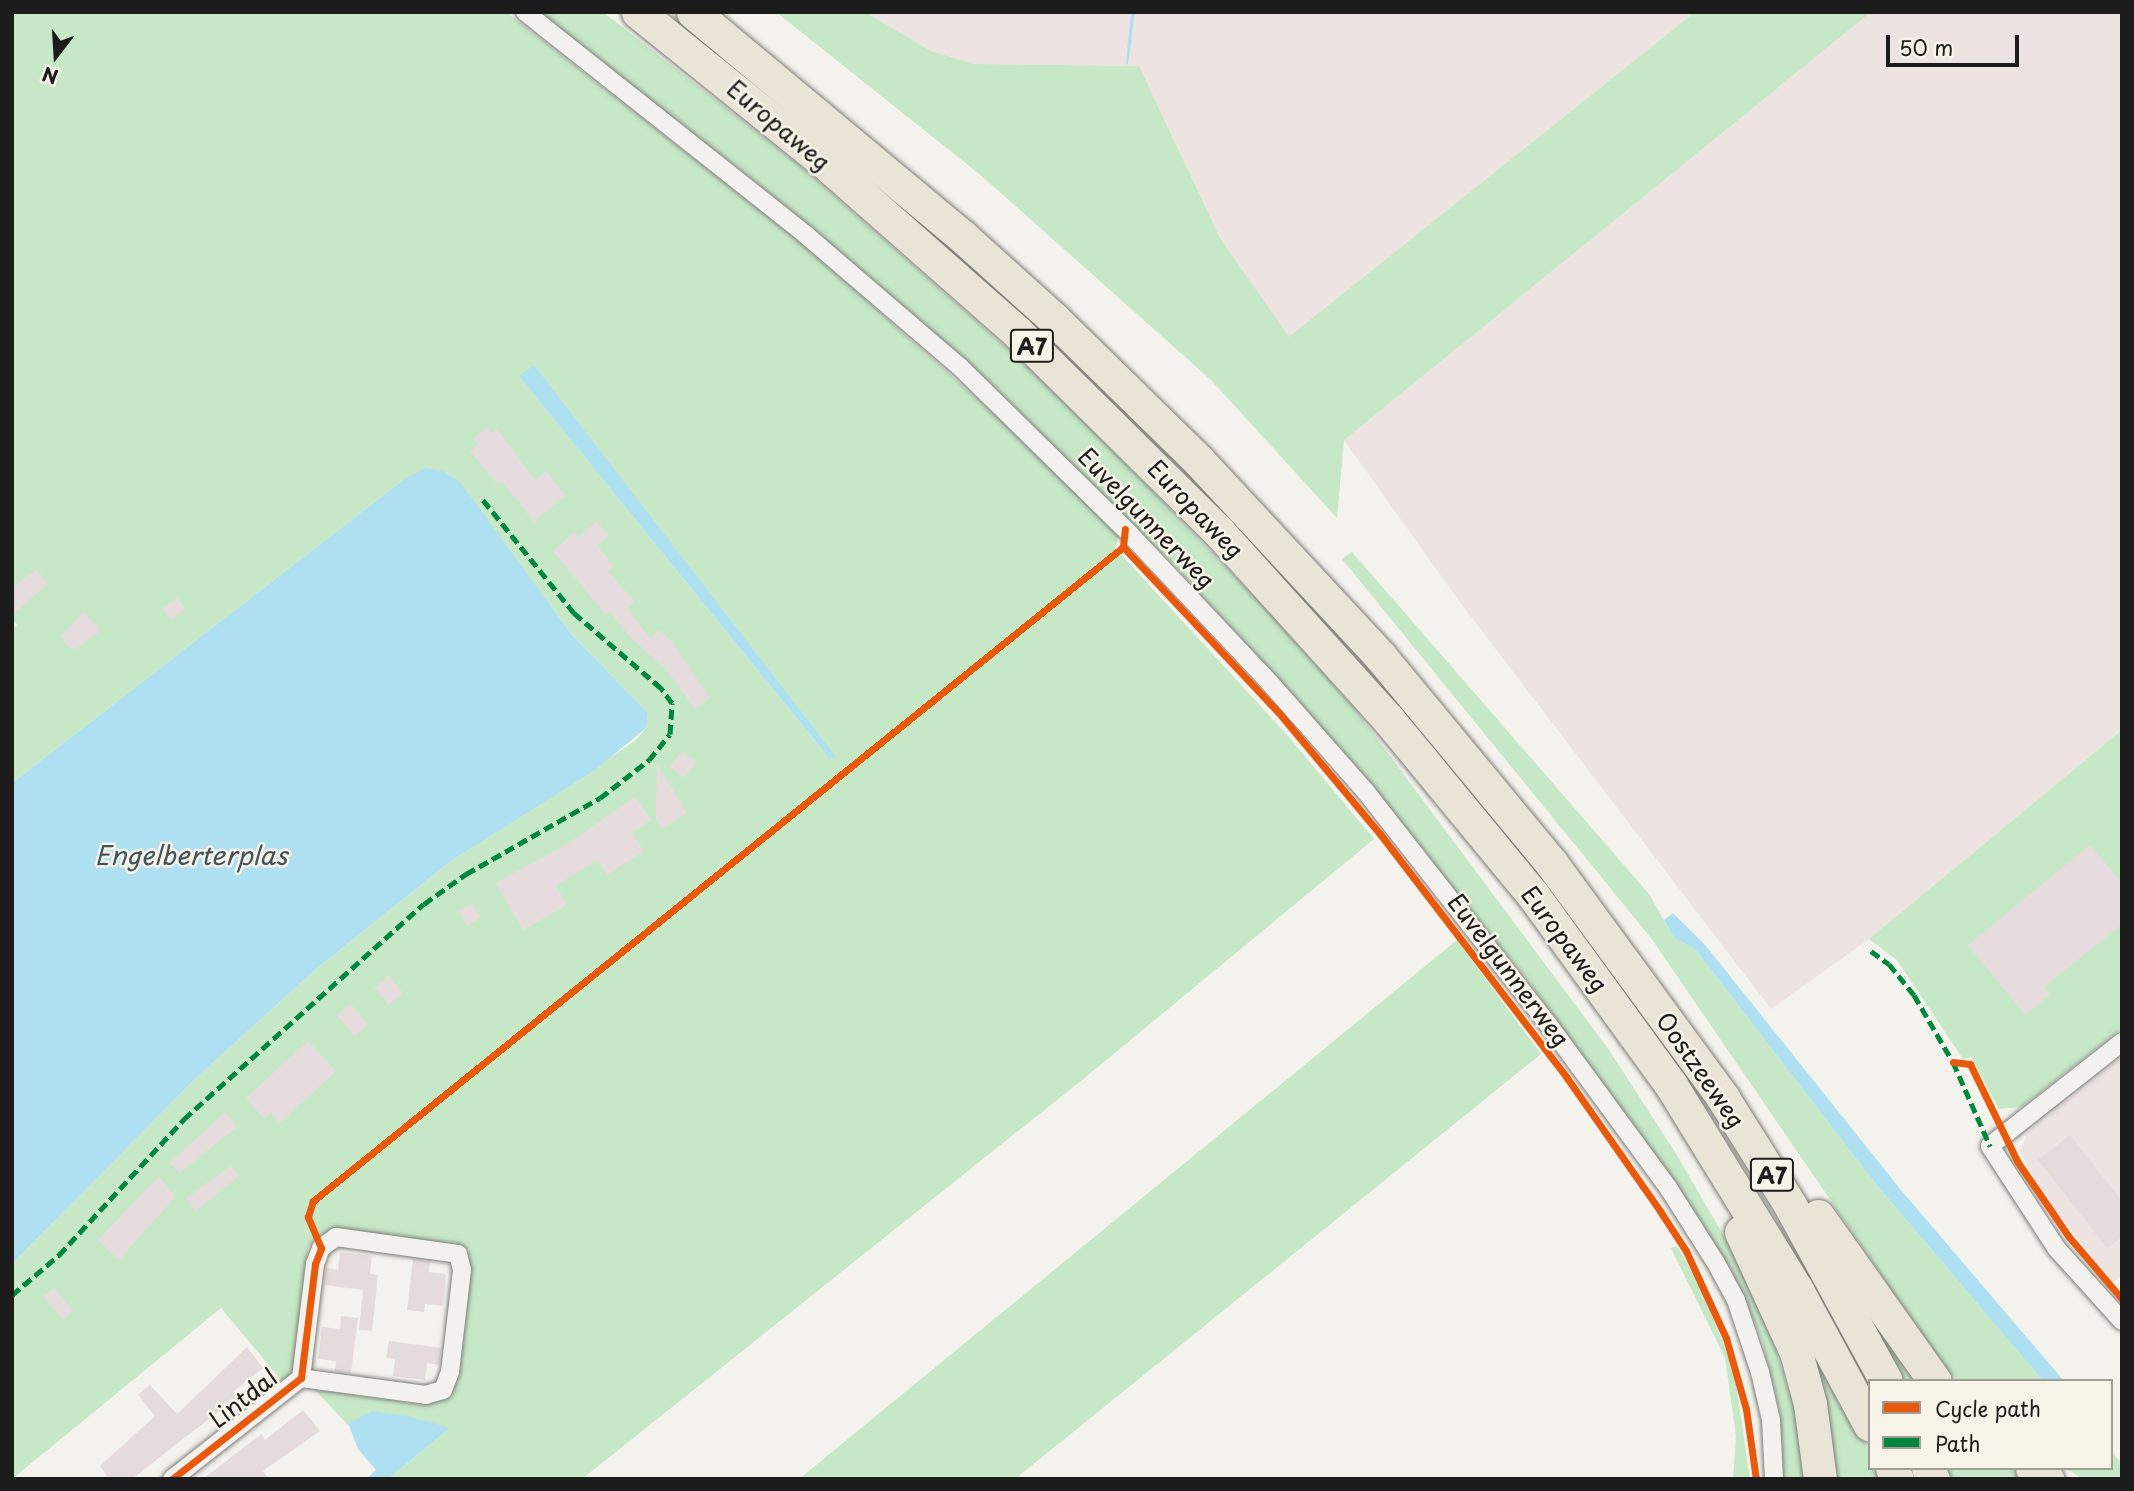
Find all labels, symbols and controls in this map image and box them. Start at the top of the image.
north arrow [21,21,91,91]
scale bar [1889,21,2022,65]
text: 50 m [1899,31,1953,63]
text: N [39,60,61,92]
street label: Europaweg [722,74,836,176]
road number: A7 [1009,326,1055,366]
street label: Euvelgunnerweg [1073,442,1221,594]
street label: Europaweg [1142,454,1250,564]
water label: Engelberterplas [95,839,287,871]
street label: Europaweg [1516,880,1614,998]
street label: Euvelgunnerweg [1442,888,1576,1052]
street label: Oostzeeweg [1651,1007,1751,1133]
road number: A7 [1749,1156,1795,1194]
street label: Lintdal [203,1362,283,1434]
legend [1868,1379,2113,1470]
text: Cycle path [1935,1392,2041,1424]
text: Path [1935,1427,1980,1459]

